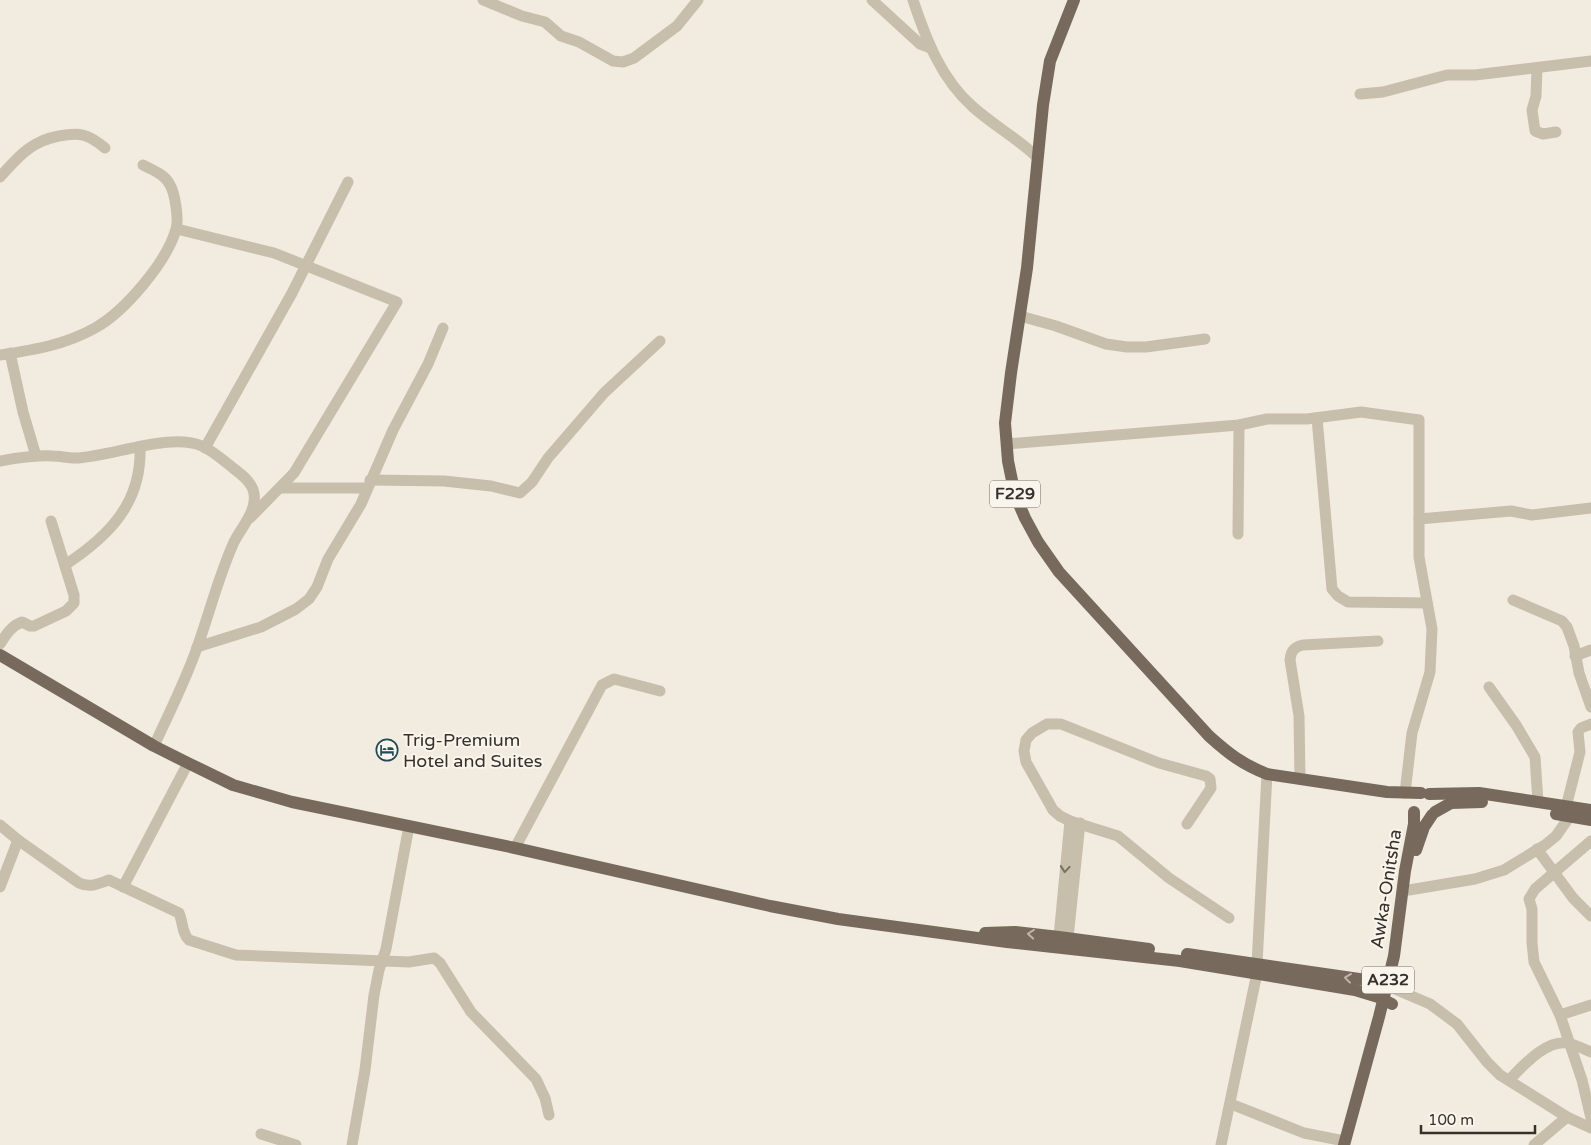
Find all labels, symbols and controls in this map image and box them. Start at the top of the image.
road number: F229 [990,480,1040,508]
place label: Trig-Premium Hotel and Suites [403,729,542,772]
hotel icon: Trig-Premium Hotel and Suites [375,738,399,762]
street label: Awka-Onitsha [1366,828,1406,950]
one-way arrow [1060,865,1071,873]
one-way arrow [1027,929,1035,940]
road number: A232 [1362,966,1414,994]
one-way arrow [1344,973,1352,984]
scale bar [1421,1102,1535,1134]
text: 100 m [1428,1111,1474,1129]

